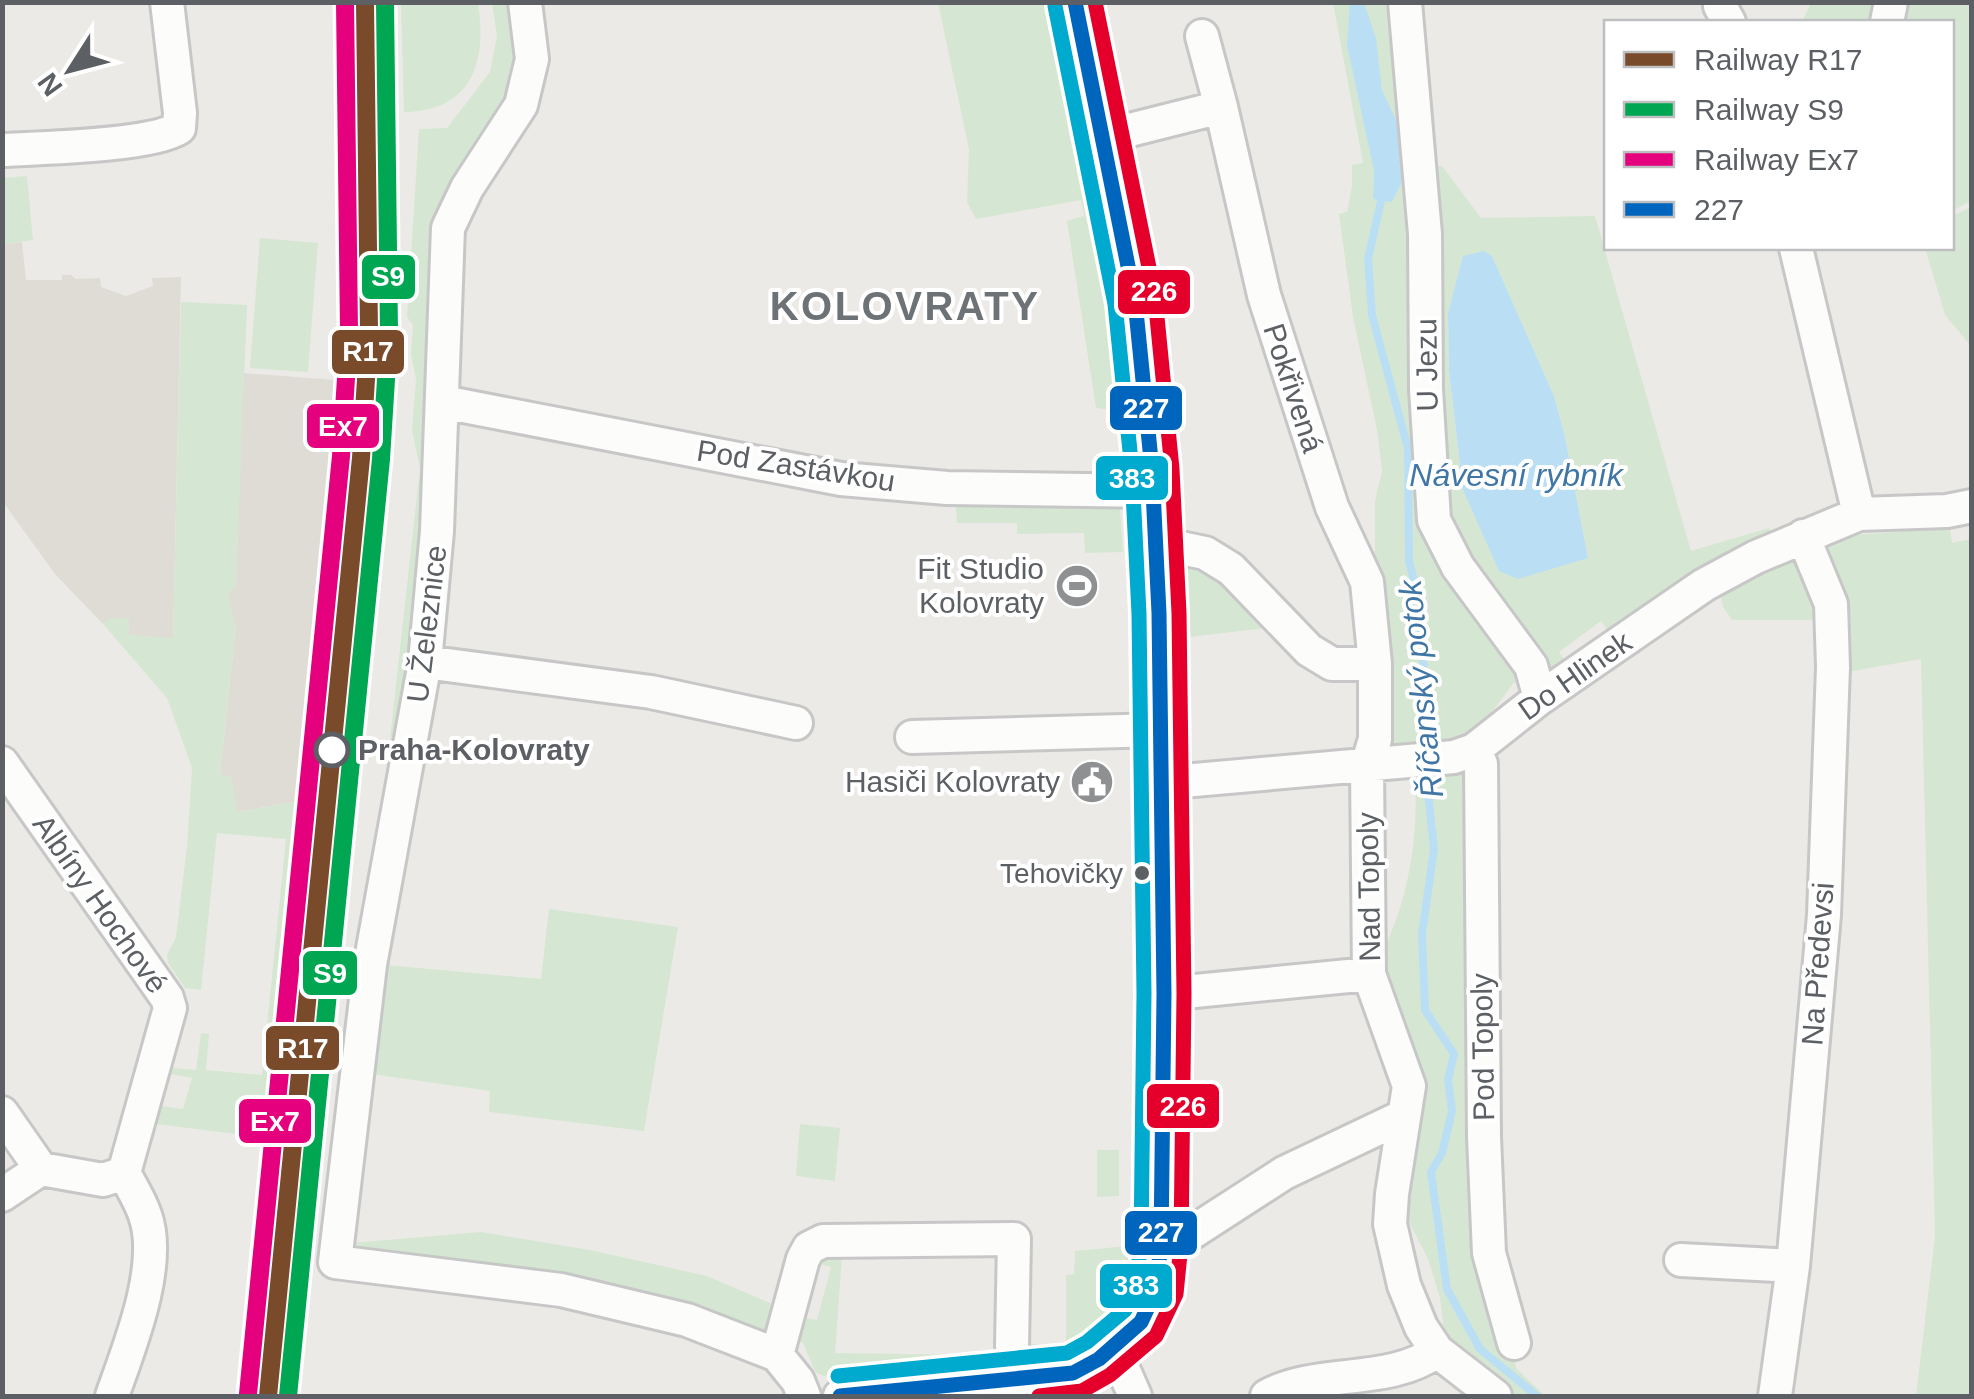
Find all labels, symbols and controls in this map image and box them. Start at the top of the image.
north arrow [20,20,120,120]
legend [1604,20,1954,250]
text: Railway R17 [1694,43,1862,76]
text: N [32,67,69,102]
text: Railway S9 [1694,93,1844,126]
text: Railway Ex7 [1694,143,1859,176]
text: 227 [1694,193,1744,226]
line badge: S9 [360,253,417,301]
text: S9 [371,261,405,292]
line badge: 226 [1116,268,1192,316]
text: 226 [1131,276,1177,307]
district label: KOLOVRATY [770,284,1040,328]
street label: U Jezu [1409,318,1444,412]
street label: Pokřivená [1257,319,1330,457]
line badge: R17 [330,328,406,376]
text: R17 [342,336,394,367]
line badge: 227 [1108,384,1184,432]
text: 227 [1123,393,1169,424]
line badge: Ex7 [305,402,381,450]
text: Ex7 [318,411,368,442]
street label: Pod Zastávkou [695,434,897,497]
line badge: 383 [1094,454,1170,502]
water label: Návesní rybník [1409,457,1625,493]
text: 383 [1109,463,1155,494]
street label: U Železnice [400,543,453,705]
place label: Fit Studio Kolovraty [917,552,1044,619]
sports icon: Fit Studio Kolovraty [1054,563,1100,609]
water label: Říčanský potok [1391,576,1450,800]
street label: Do Hlinek [1512,624,1638,726]
marker: Praha-Kolovraty [315,733,349,767]
place label: Praha-Kolovraty [358,733,590,766]
public building icon: Hasiči Kolovraty [1069,759,1115,805]
place label: Hasiči Kolovraty [845,765,1060,798]
street label: Albíny Hochové [27,808,174,999]
street label: Nad Topoly [1351,812,1386,962]
place label: Tehovičky [1000,858,1123,889]
marker: Tehovičky [1132,863,1152,883]
street label: Na Předevsi [1795,881,1840,1047]
line badge: S9 [301,949,359,997]
text: S9 [313,958,347,989]
street label: Pod Topoly [1465,973,1500,1121]
line badge: R17 [264,1024,341,1072]
text: R17 [277,1033,329,1064]
line badge: 226 [1145,1082,1221,1130]
text: 226 [1160,1091,1206,1122]
line badge: Ex7 [237,1097,313,1145]
text: Ex7 [250,1106,300,1137]
line badge: 227 [1123,1209,1199,1257]
text: 227 [1138,1217,1184,1248]
line badge: 383 [1098,1262,1174,1310]
text: 383 [1113,1270,1159,1301]

